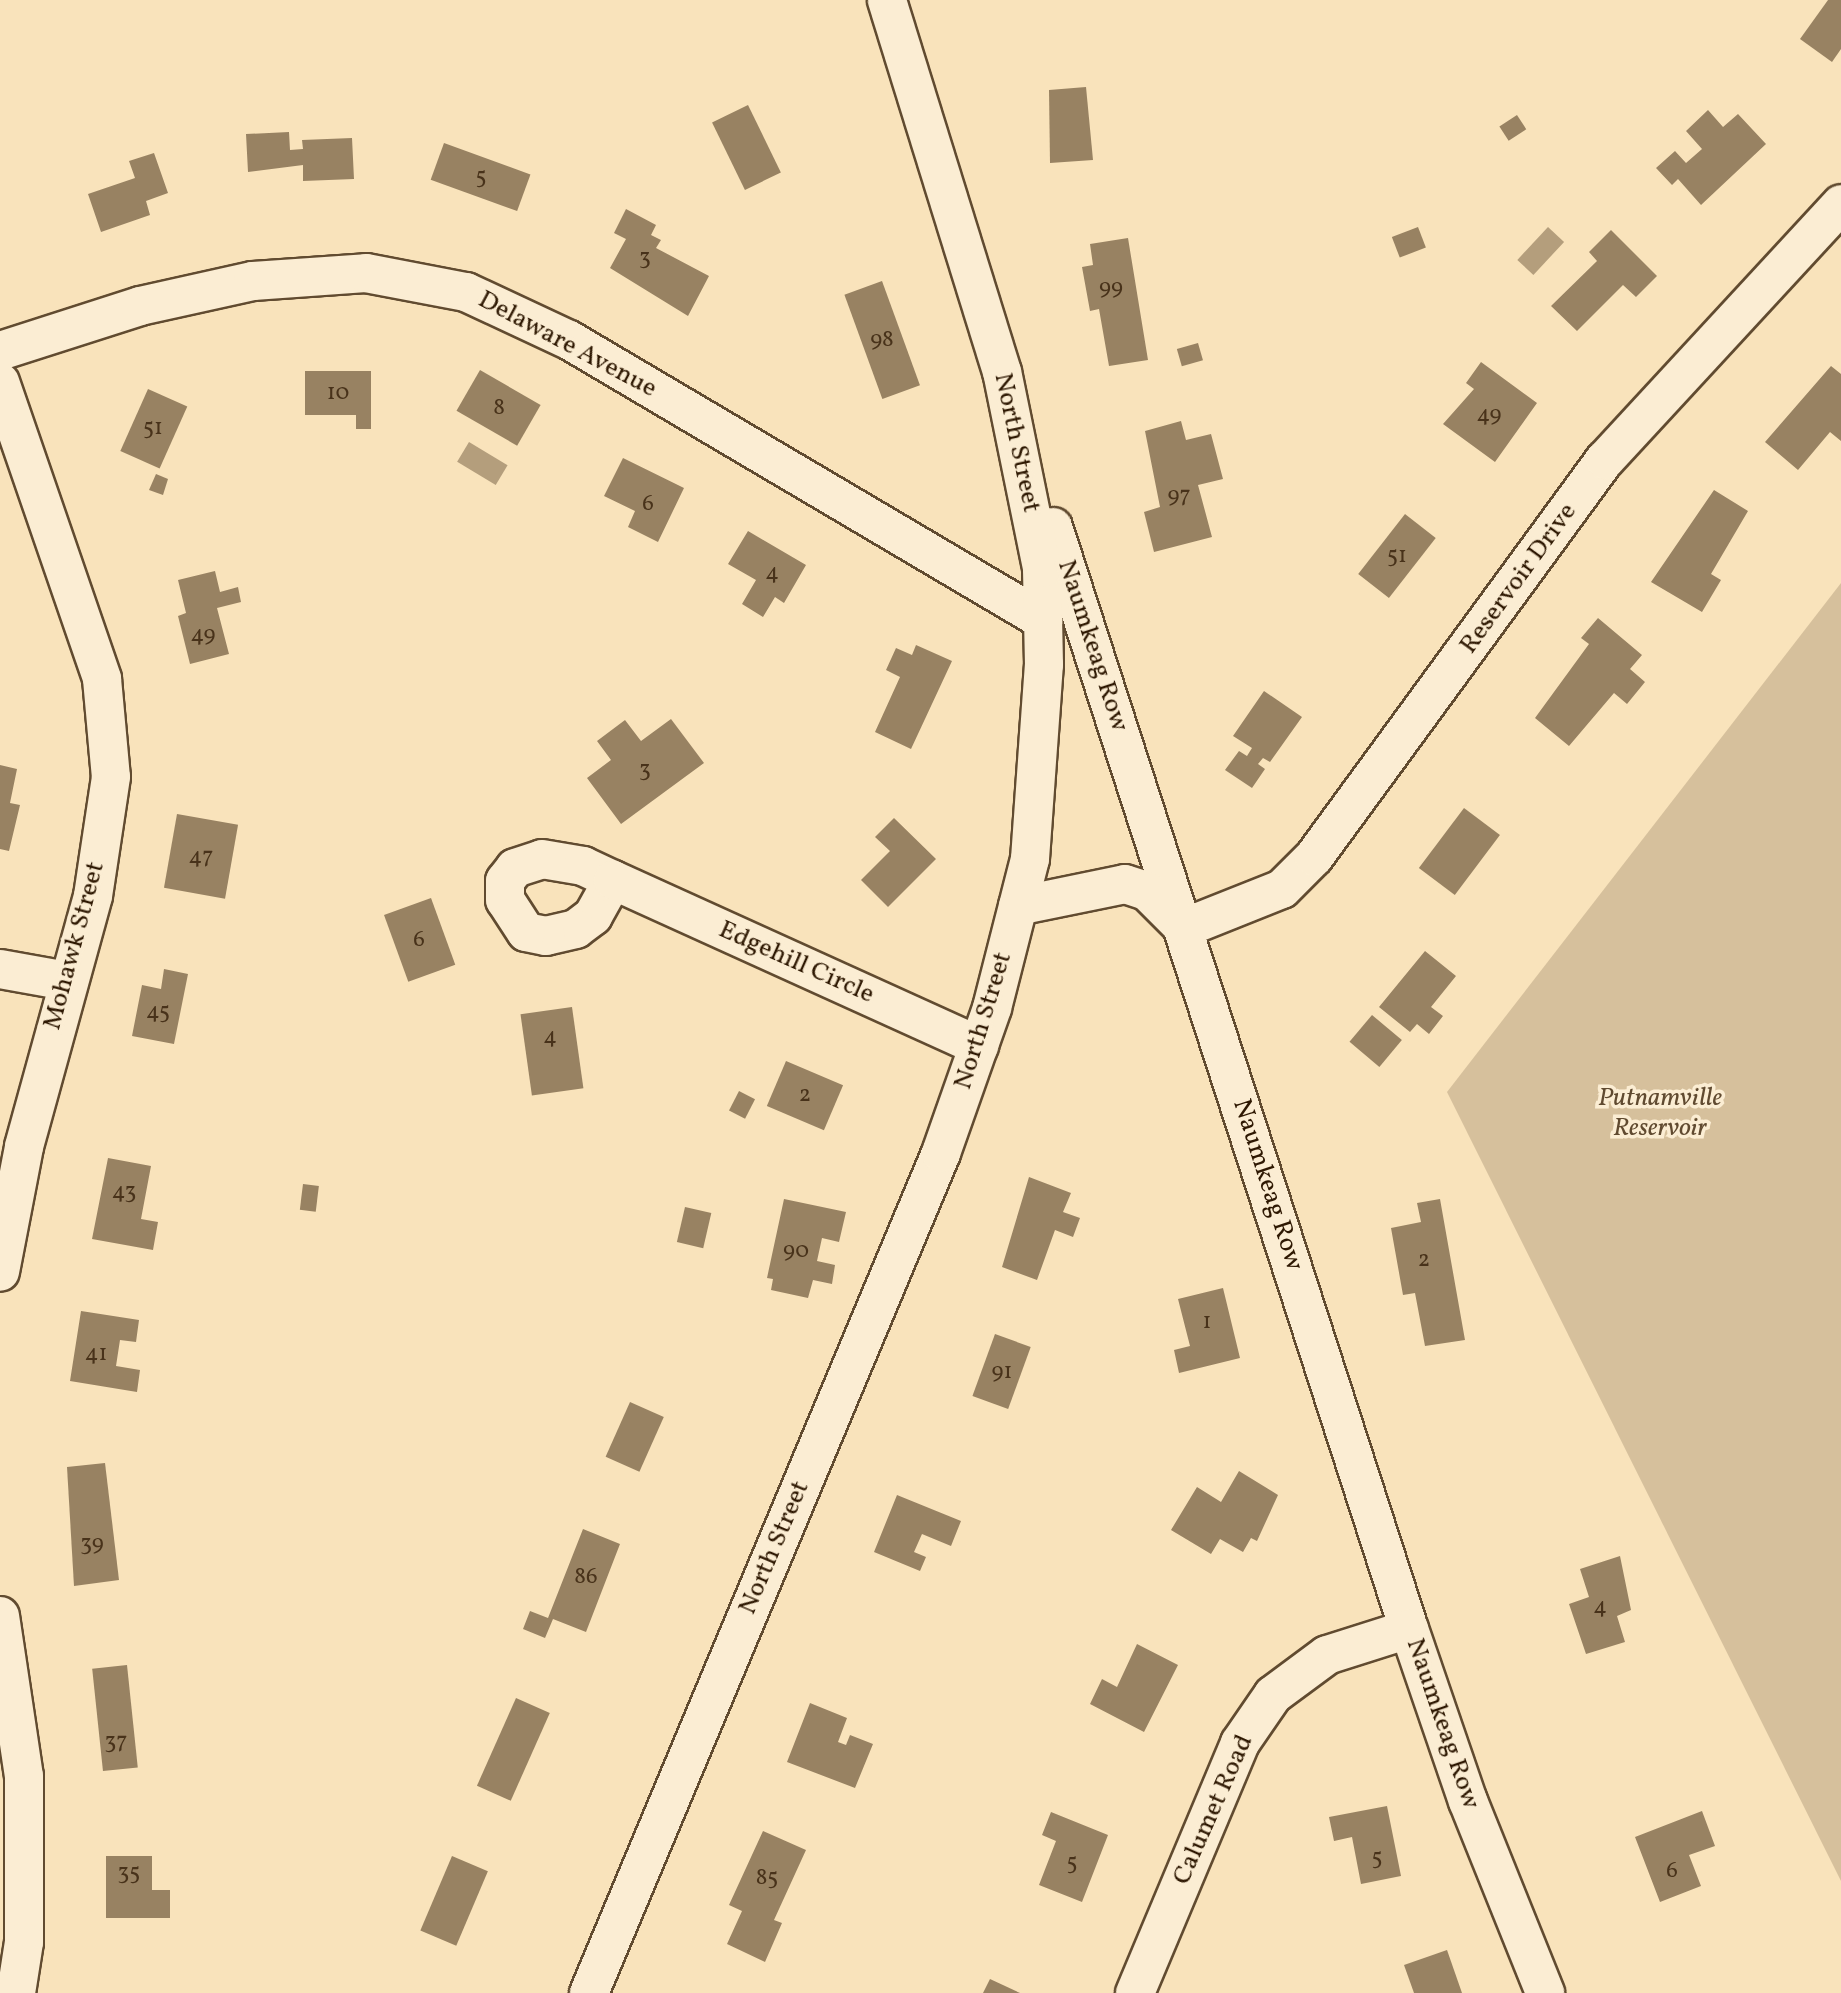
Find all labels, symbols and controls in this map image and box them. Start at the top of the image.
house number: 5 [475,163,487,191]
house number: 3 [639,244,651,272]
house number: 99 [1099,274,1123,302]
street label: Delaware Avenue [472,285,662,405]
house number: 98 [870,326,894,354]
street label: North Street [986,370,1046,516]
house number: 10 [327,379,349,407]
house number: 8 [493,394,505,422]
house number: 49 [1477,401,1501,429]
house number: 51 [143,414,163,442]
house number: 97 [1167,482,1191,510]
house number: 6 [642,490,654,518]
street label: Reservoir Drive [1454,498,1584,660]
house number: 51 [1387,542,1407,570]
street label: Naumkeag Row [1050,556,1134,736]
house number: 4 [765,559,779,587]
house number: 49 [191,621,215,649]
house number: 3 [639,756,651,784]
house number: 47 [189,843,213,871]
street label: Mohawk Street [38,859,112,1033]
street label: Edgehill Circle [713,915,879,1011]
house number: 6 [413,926,425,954]
street label: North Street [948,949,1020,1093]
house number: 45 [146,998,170,1026]
house number: 4 [543,1023,557,1051]
house number: 2 [799,1081,811,1109]
park label: Putnamville Reservoir [1598,1083,1722,1144]
street label: Naumkeag Row [1225,1095,1309,1275]
house number: 43 [112,1178,136,1206]
house number: 90 [783,1237,809,1265]
house number: 2 [1418,1246,1430,1274]
house number: 1 [1203,1308,1211,1336]
house number: 41 [85,1340,107,1368]
house number: 91 [992,1358,1012,1386]
street label: North Street [733,1477,817,1619]
house number: 39 [80,1530,104,1558]
house number: 86 [574,1563,598,1591]
house number: 4 [1593,1593,1607,1621]
street label: Naumkeag Row [1398,1635,1486,1813]
house number: 37 [105,1728,127,1756]
street label: Calumet Road [1167,1730,1261,1890]
house number: 5 [1371,1844,1383,1872]
house number: 5 [1066,1849,1078,1877]
house number: 6 [1666,1857,1678,1885]
house number: 35 [118,1859,140,1887]
house number: 85 [756,1864,778,1892]

